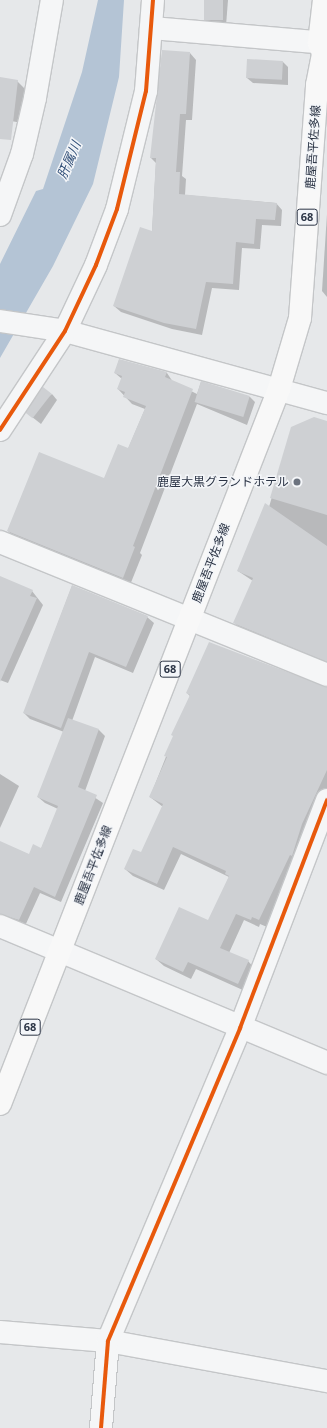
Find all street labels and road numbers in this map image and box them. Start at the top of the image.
street label: 鹿屋吾平佐多線 [303,105,323,189]
road number: 68 [296,208,318,226]
street label: 鹿屋吾平佐多線 [189,521,233,605]
road number: 68 [159,660,181,678]
street label: 鹿屋吾平佐多線 [71,823,115,907]
road number: 68 [19,1018,41,1036]

